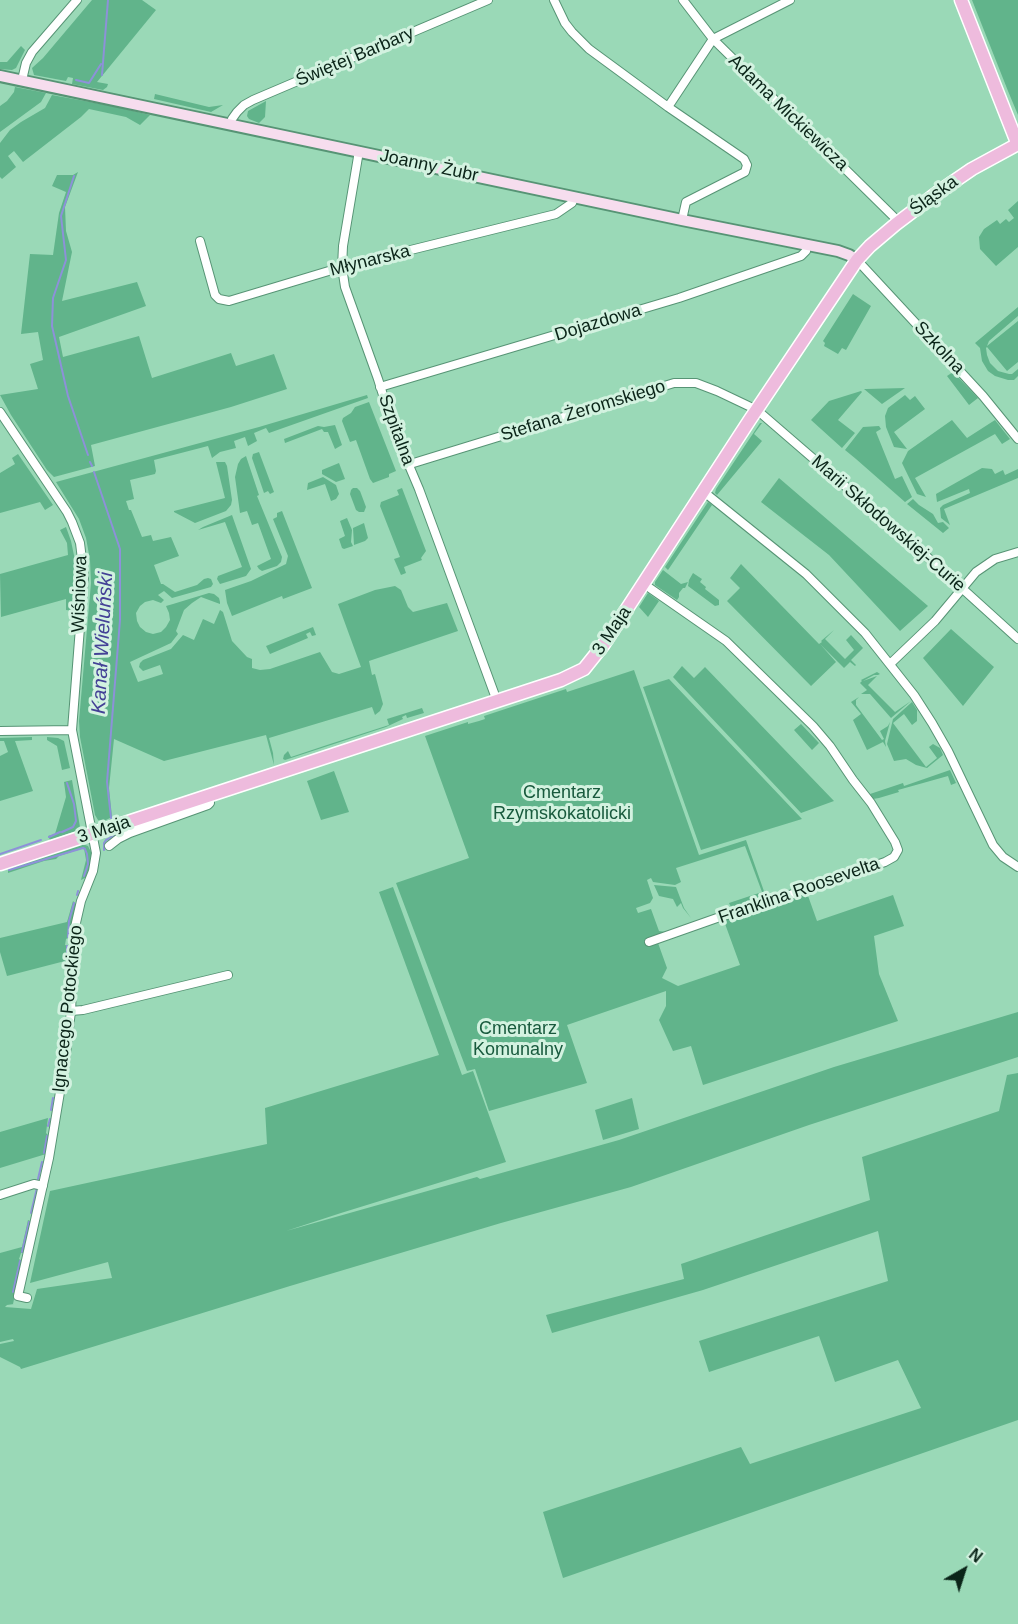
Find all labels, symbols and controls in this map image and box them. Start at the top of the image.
street label: Świętej Barbary [293,22,417,92]
street label: Adama Mickiewicza [724,50,852,176]
street label: Joanny Żubr [378,145,480,187]
street label: Śląska [906,171,962,221]
street label: Młynarska [328,241,412,281]
street label: Dojazdowa [552,300,644,346]
street label: Szkolna [909,317,969,379]
street label: Stefana Żeromskiego [498,376,668,446]
street label: Szpitalna [373,392,419,468]
street label: Marii Skłodowskiej-Curie [807,451,969,597]
street label: Wiśniowa [68,555,92,633]
water label: Kanał Wieluński [87,571,119,715]
street label: 3 Maja [588,603,636,659]
park label: Cmentarz Rzymskokatolicki [493,782,631,824]
street label: 3 Maja [75,811,133,849]
street label: Franklina Roosevelta [716,853,882,929]
street label: Ignacego Potockiego [48,924,88,1094]
park label: Cmentarz Komunalny [473,1018,563,1060]
north arrow [934,1540,994,1600]
text: N [966,1545,985,1566]

